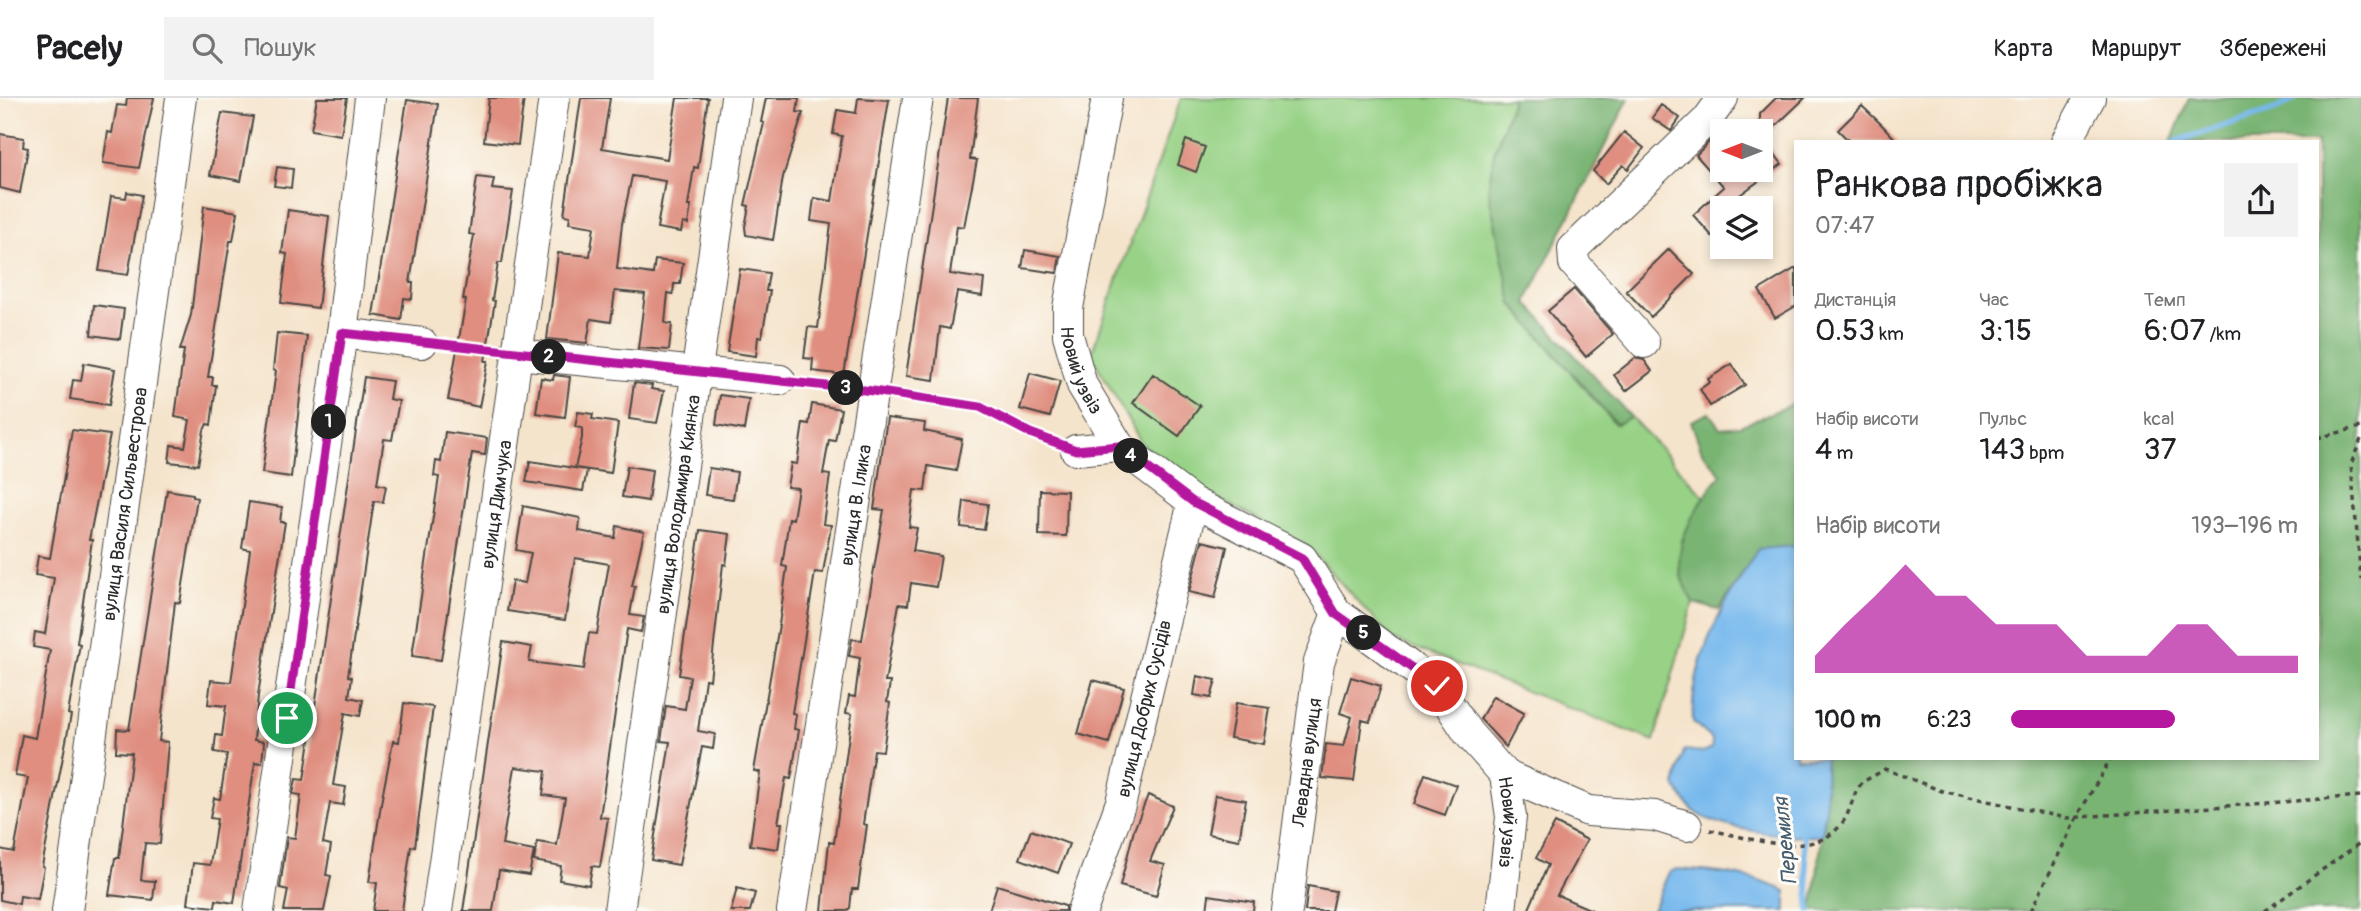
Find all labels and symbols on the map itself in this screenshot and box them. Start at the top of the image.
north arrow [1710,119,1773,182]
street label: Новий узвіз [1055,326,1108,419]
pin: 2 [532,340,566,374]
pin: 3 [828,370,864,406]
street label: вулиця Василя Сильвестрова [97,386,153,622]
street label: вулиця Володимира Киянка [651,393,706,616]
pin: 1 [312,404,346,440]
street label: вулиця Димчука [475,438,518,570]
pin: 4 [1114,438,1148,474]
street label: вулиця В. Ілика [835,442,877,567]
pin: 5 [1346,616,1382,650]
street label: вулиця Добрих Сусідів [1112,618,1177,800]
pin [1407,656,1467,716]
pin [257,688,317,748]
street label: Левадна вулиця [1287,696,1327,829]
street label: Новий узвіз [1492,775,1522,869]
water label: Перемиля [1767,794,1803,886]

